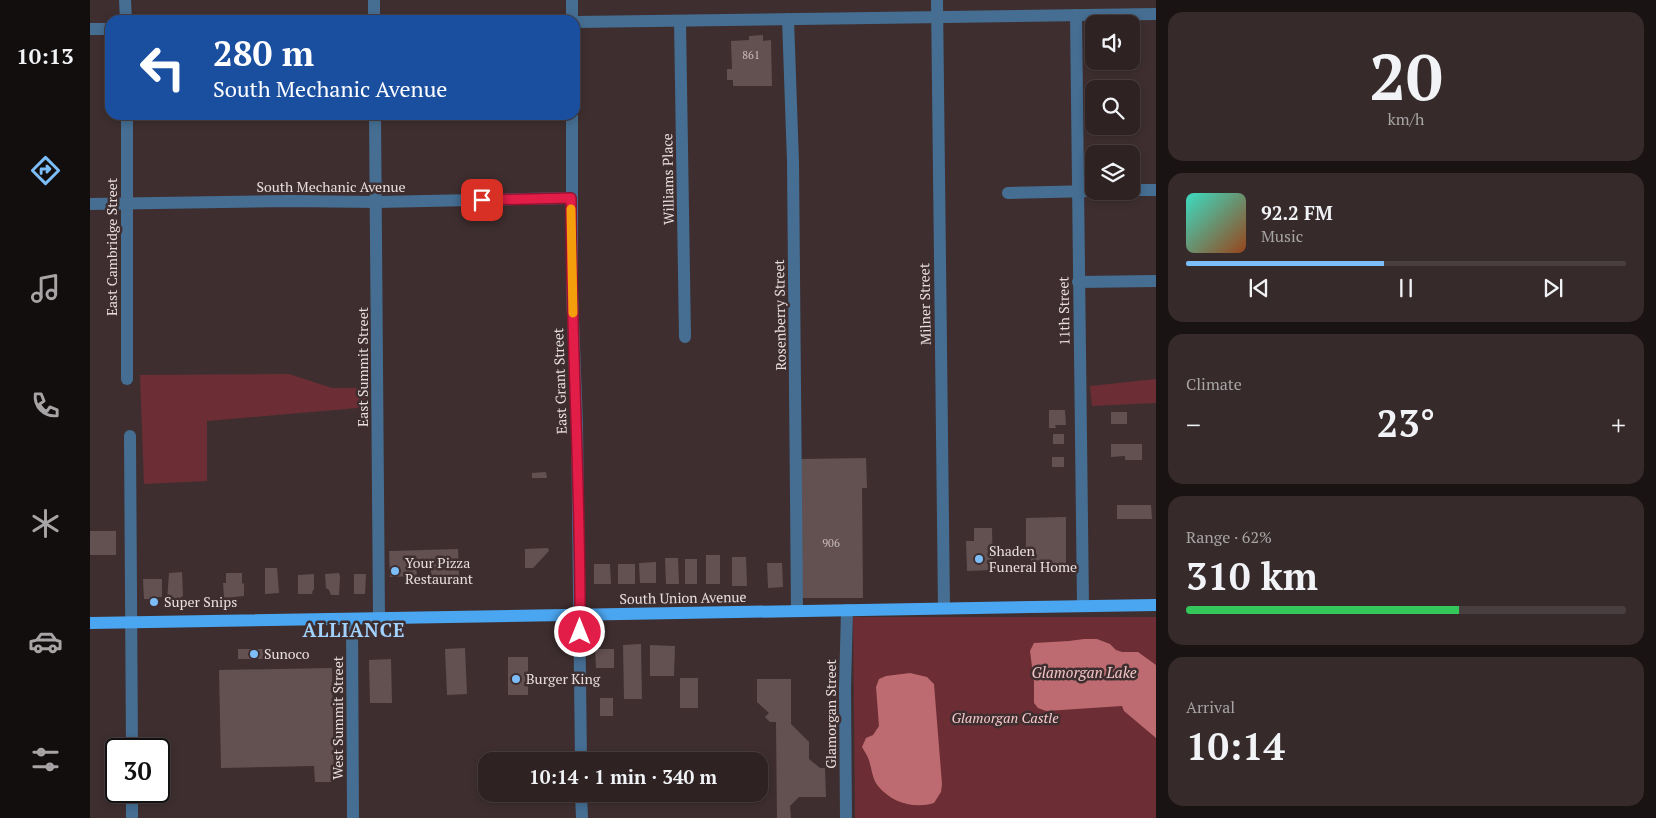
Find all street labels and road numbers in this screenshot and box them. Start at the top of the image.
street label: Williams Place [657,133,678,225]
street label: East Cambridge Street [102,177,121,316]
street label: South Mechanic Avenue [256,177,406,196]
street label: Rosenberry Street [769,258,790,371]
street label: Milner Street [914,262,935,345]
street label: 11th Street [1053,275,1074,346]
street label: East Summit Street [353,306,372,427]
street label: East Grant Street [548,327,571,434]
street label: South Union Avenue [619,587,747,608]
street label: West Summit Street [328,655,347,780]
street label: Glamorgan Street [821,658,840,769]

